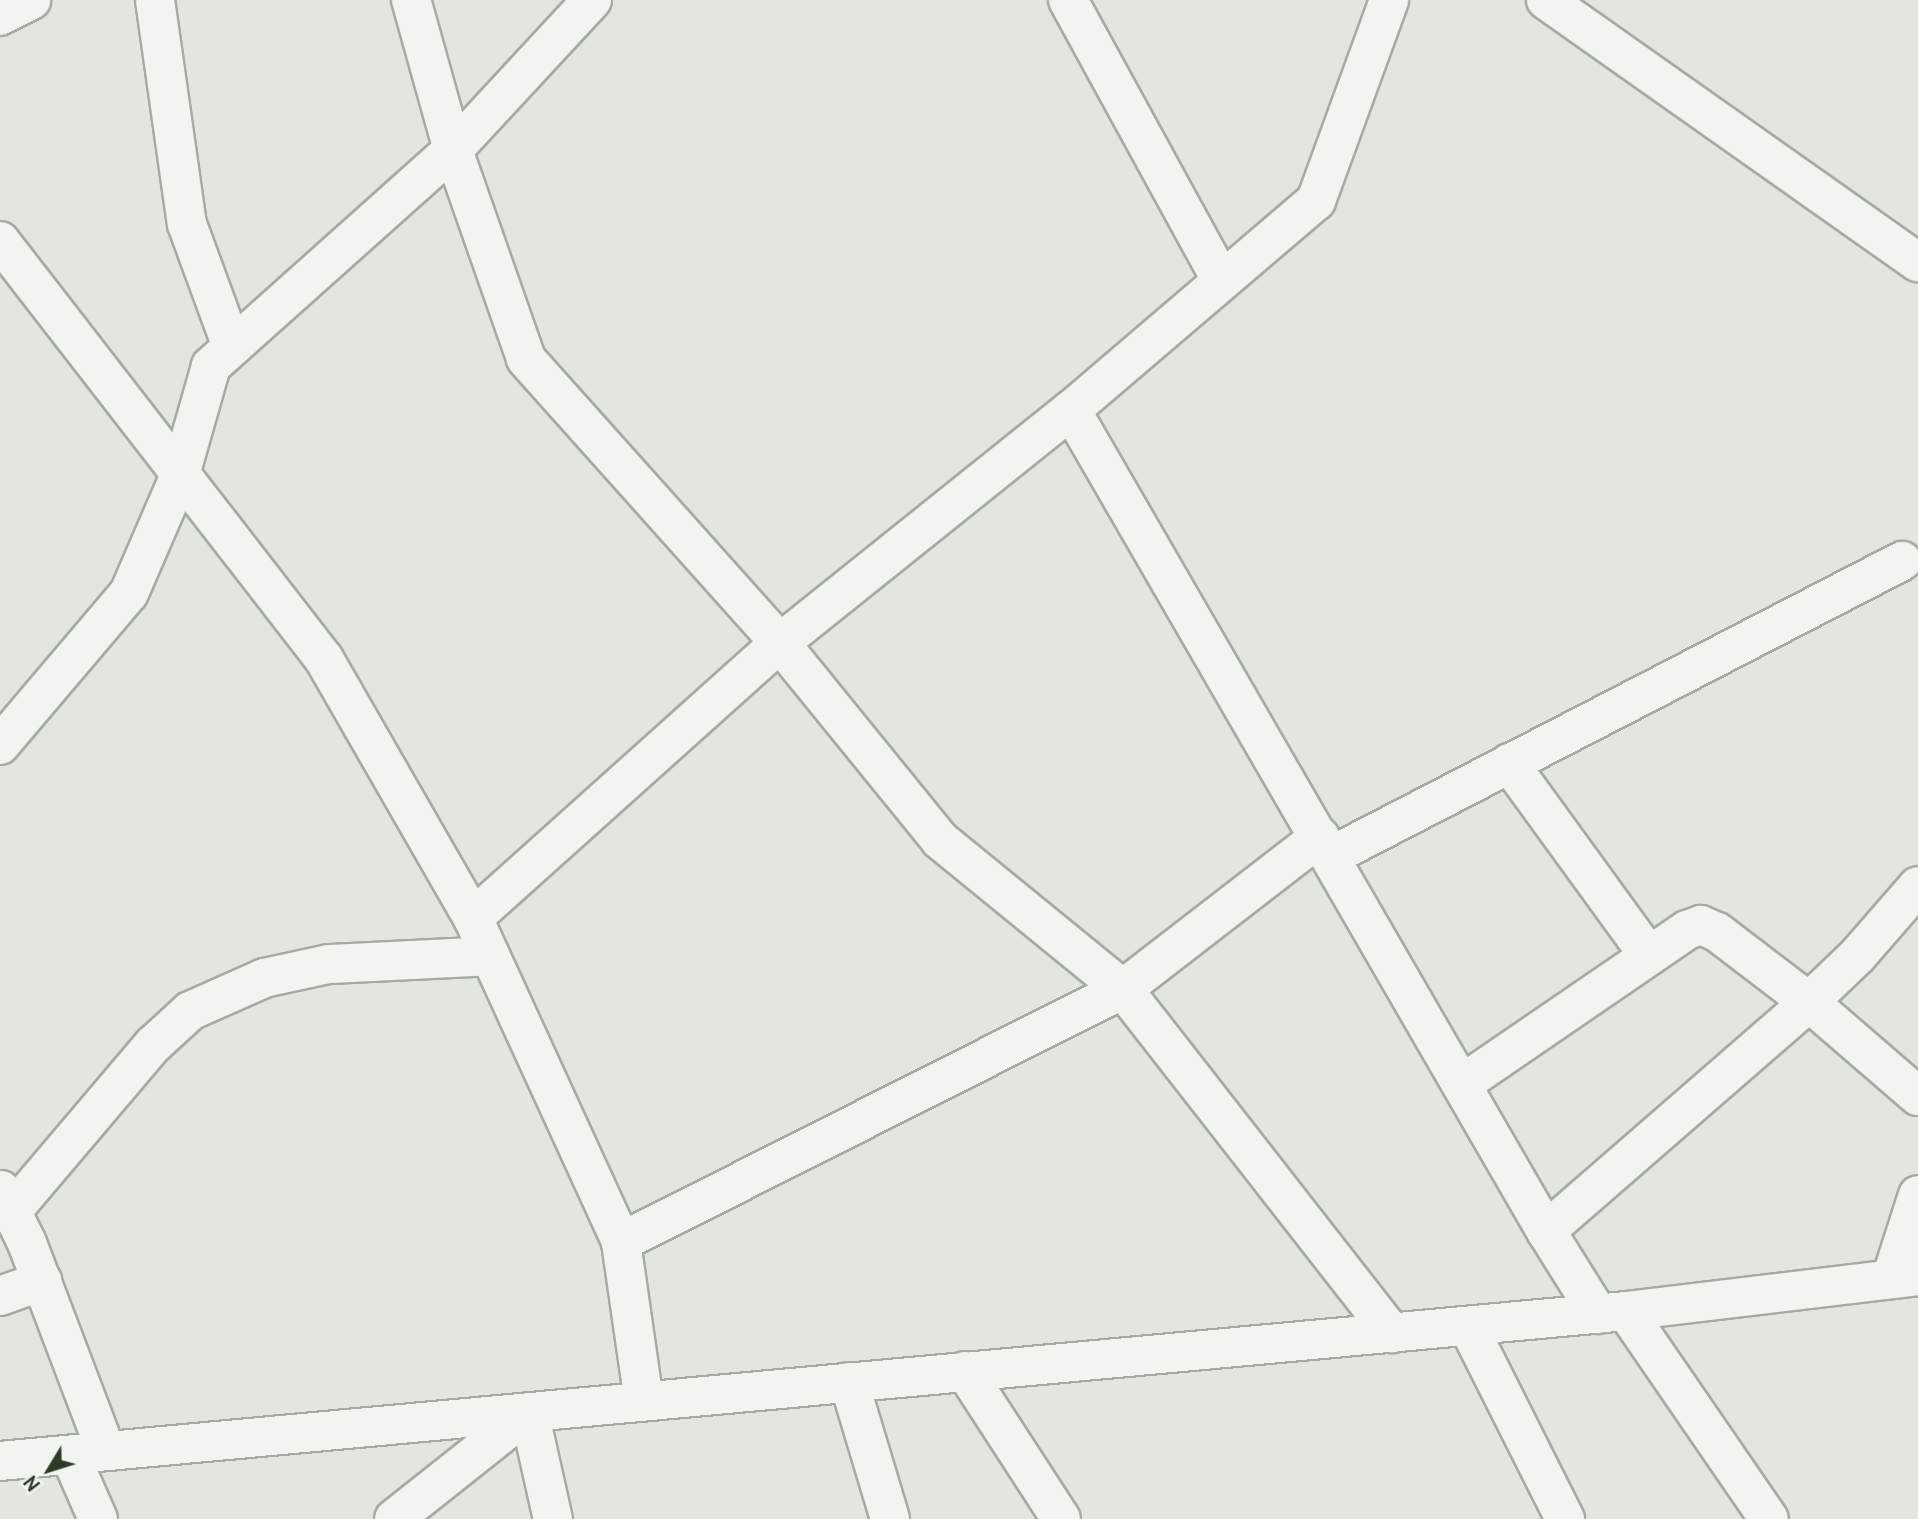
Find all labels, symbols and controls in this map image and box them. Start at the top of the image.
north arrow [14,1435,84,1505]
text: N [19,1471,45,1496]

